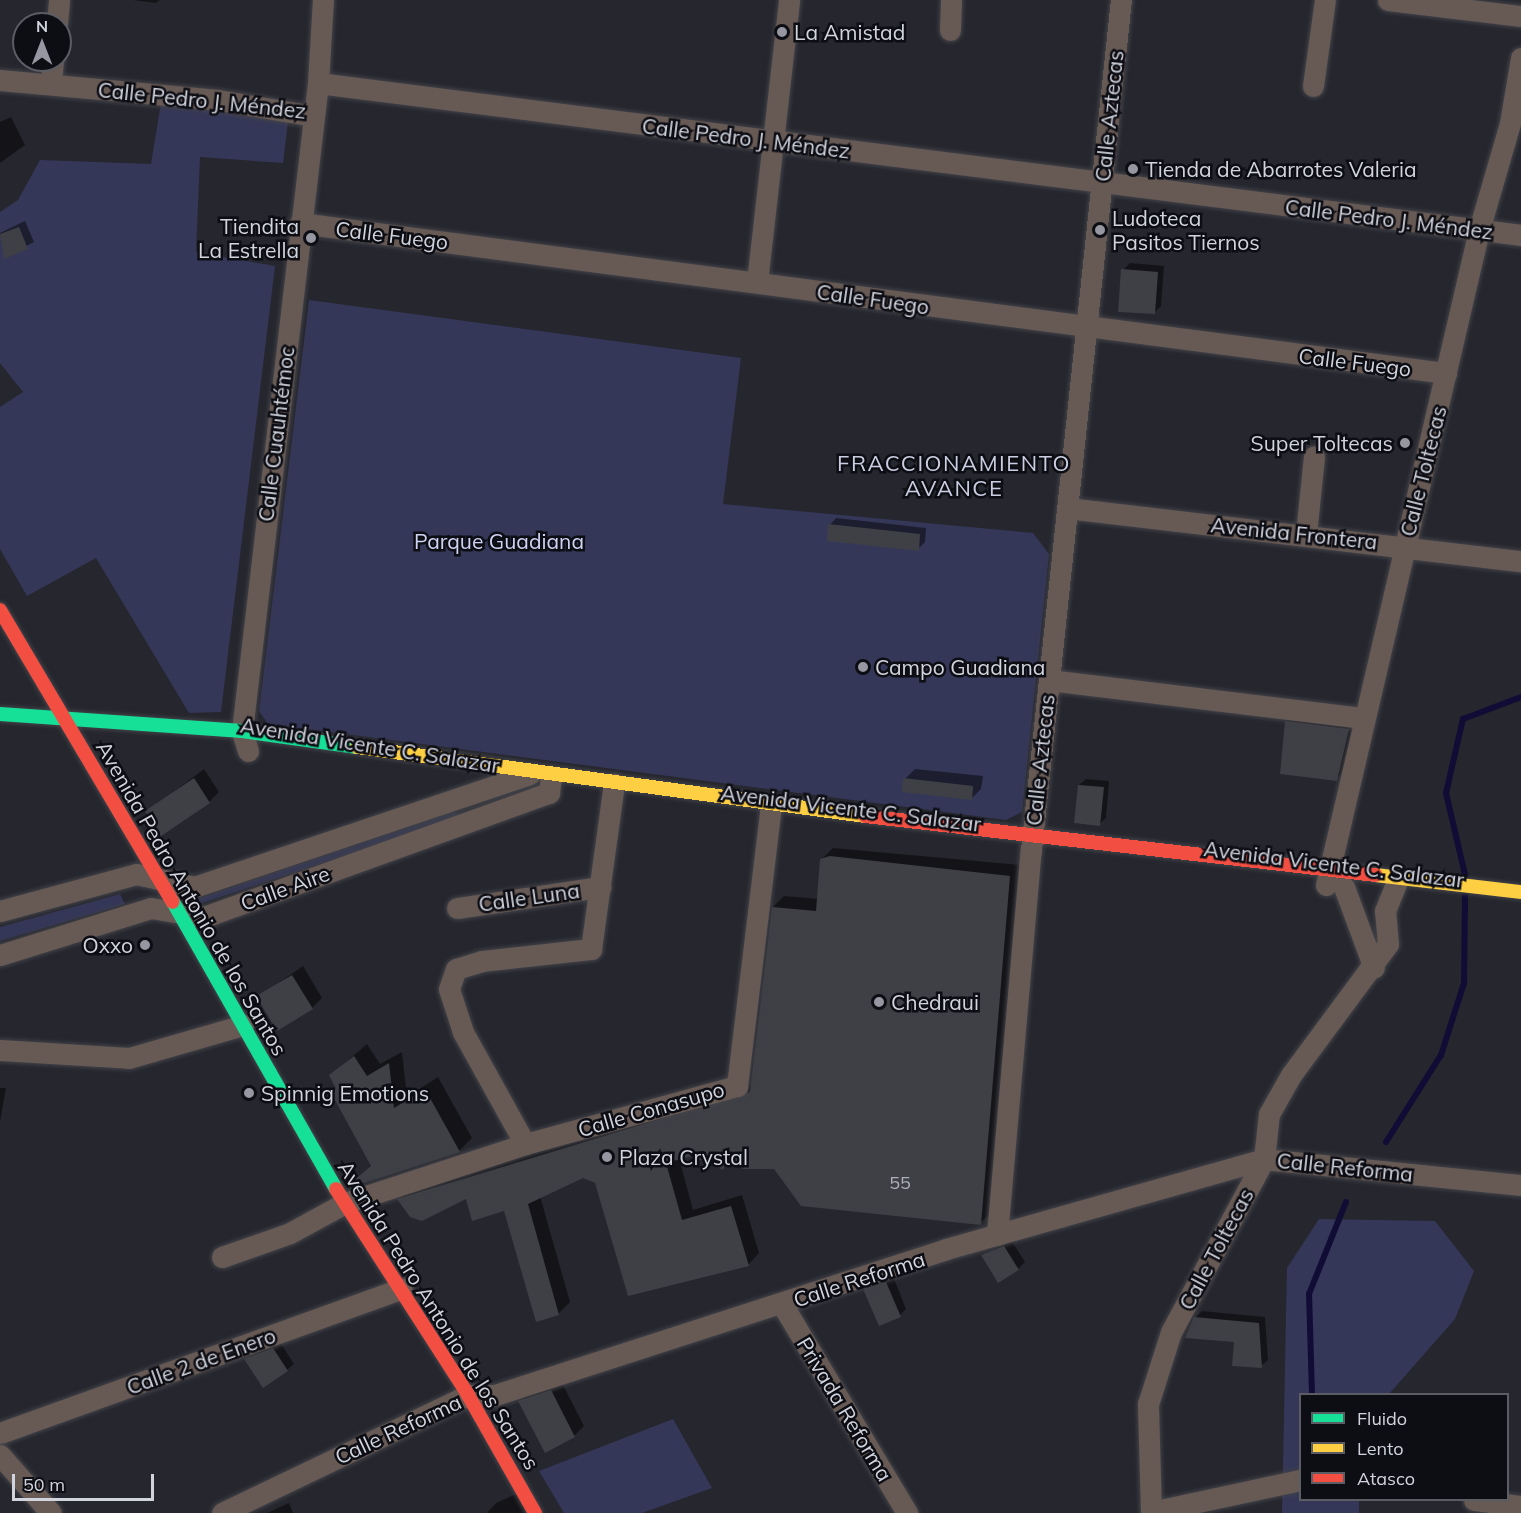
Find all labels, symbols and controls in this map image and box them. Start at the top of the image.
north arrow [12,12,72,72]
text: N [36,16,48,36]
place label: La Amistad [794,19,905,45]
marker: La Amistad [775,25,789,39]
street label: Calle Aztecas [1090,49,1128,183]
street label: Calle Pedro J. Méndez [97,77,307,123]
street label: Calle Pedro J. Méndez [641,113,851,163]
place label: Tienda de Abarrotes Valeria [1145,156,1416,182]
marker: Tienda de Abarrotes Valeria [1126,162,1140,176]
street label: Calle Pedro J. Méndez [1284,194,1494,244]
place label: Ludoteca Pasitos Tiernos [1112,205,1260,255]
place label: Tiendita La Estrella [198,213,299,263]
street label: Calle Fuego [334,216,450,254]
marker: Ludoteca Pasitos Tiernos [1093,223,1107,237]
marker: Tiendita La Estrella [304,231,318,245]
street label: Calle Fuego [815,279,931,319]
street label: Calle Fuego [1297,343,1413,381]
street label: Calle Cuauhtémoc [253,345,299,523]
street label: Calle Toltecas [1395,403,1451,539]
place label: Super Toltecas [1251,430,1393,456]
marker: Super Toltecas [1398,436,1412,450]
district label: FRACCIONAMIENTO AVANCE [837,450,1071,502]
street label: Avenida Frontera [1209,512,1379,554]
park label: Parque Guadiana [414,528,584,554]
place label: Campo Guadiana [875,654,1045,680]
marker: Campo Guadiana [856,660,870,674]
street label: Calle Aztecas [1021,693,1059,827]
street label: Avenida Vicente C. Salazar [239,712,501,778]
street label: Avenida Pedro Antonio de los Santos [91,736,293,1060]
street label: Avenida Vicente C. Salazar [719,780,983,836]
street label: Avenida Vicente C. Salazar [1202,836,1466,892]
street label: Calle Aire [237,860,333,916]
street label: Calle Luna [477,877,581,917]
place label: Oxxo [83,932,133,958]
marker: Oxxo [138,938,152,952]
place label: Chedraui [891,989,979,1015]
marker: Chedraui [872,995,886,1009]
street label: Calle Conasupo [575,1076,727,1142]
place label: Spinnig Emotions [261,1080,429,1106]
marker: Spinnig Emotions [242,1086,256,1100]
place label: Plaza Crystal [619,1144,748,1170]
street label: Calle Reforma [1276,1147,1414,1187]
marker: Plaza Crystal [600,1150,614,1164]
street label: Avenida Pedro Antonio de los Santos [333,1156,545,1474]
house number: 55 [889,1172,911,1194]
street label: Calle Toltecas [1174,1184,1258,1314]
street label: Calle Reforma [790,1246,928,1312]
street label: Calle 2 de Enero [123,1322,279,1400]
street label: Privada Reforma [792,1332,898,1486]
street label: Calle Reforma [331,1389,465,1469]
legend [1299,1393,1509,1501]
text: Fluido [1357,1407,1407,1430]
text: Lento [1357,1437,1404,1460]
scale bar [15,1462,158,1500]
text: Atasco [1357,1467,1415,1490]
text: 50 m [23,1473,65,1496]

